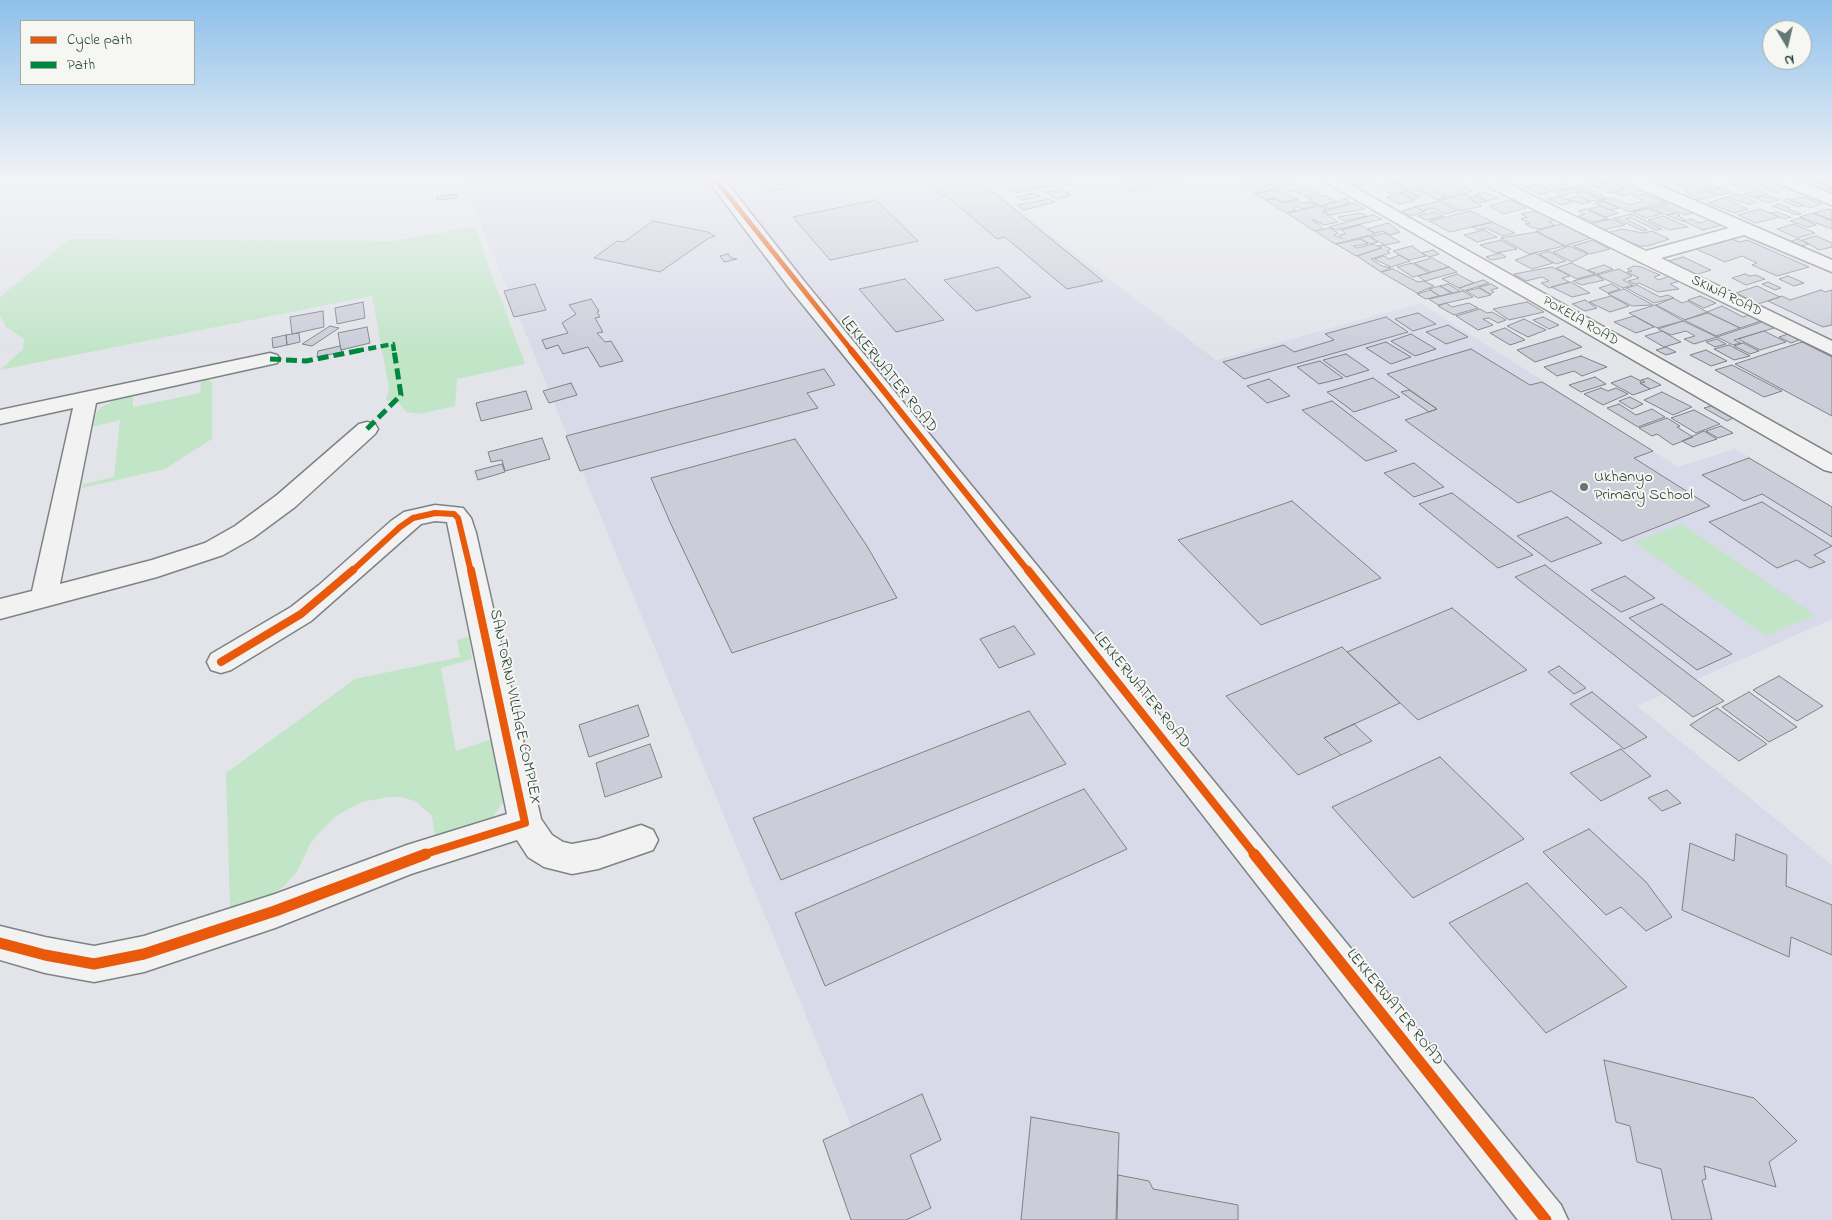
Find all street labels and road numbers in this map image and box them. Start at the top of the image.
street label: SKINA ROAD [1688,273,1764,321]
street label: POKELA ROAD [1539,293,1621,351]
street label: LEKKERWATER ROAD [835,313,941,437]
street label: SANTORINI VILLAGE COMPLEX [484,608,544,806]
street label: LEKKERWATER ROAD [1088,629,1194,753]
street label: LEKKERWATER ROAD [1341,946,1447,1070]

